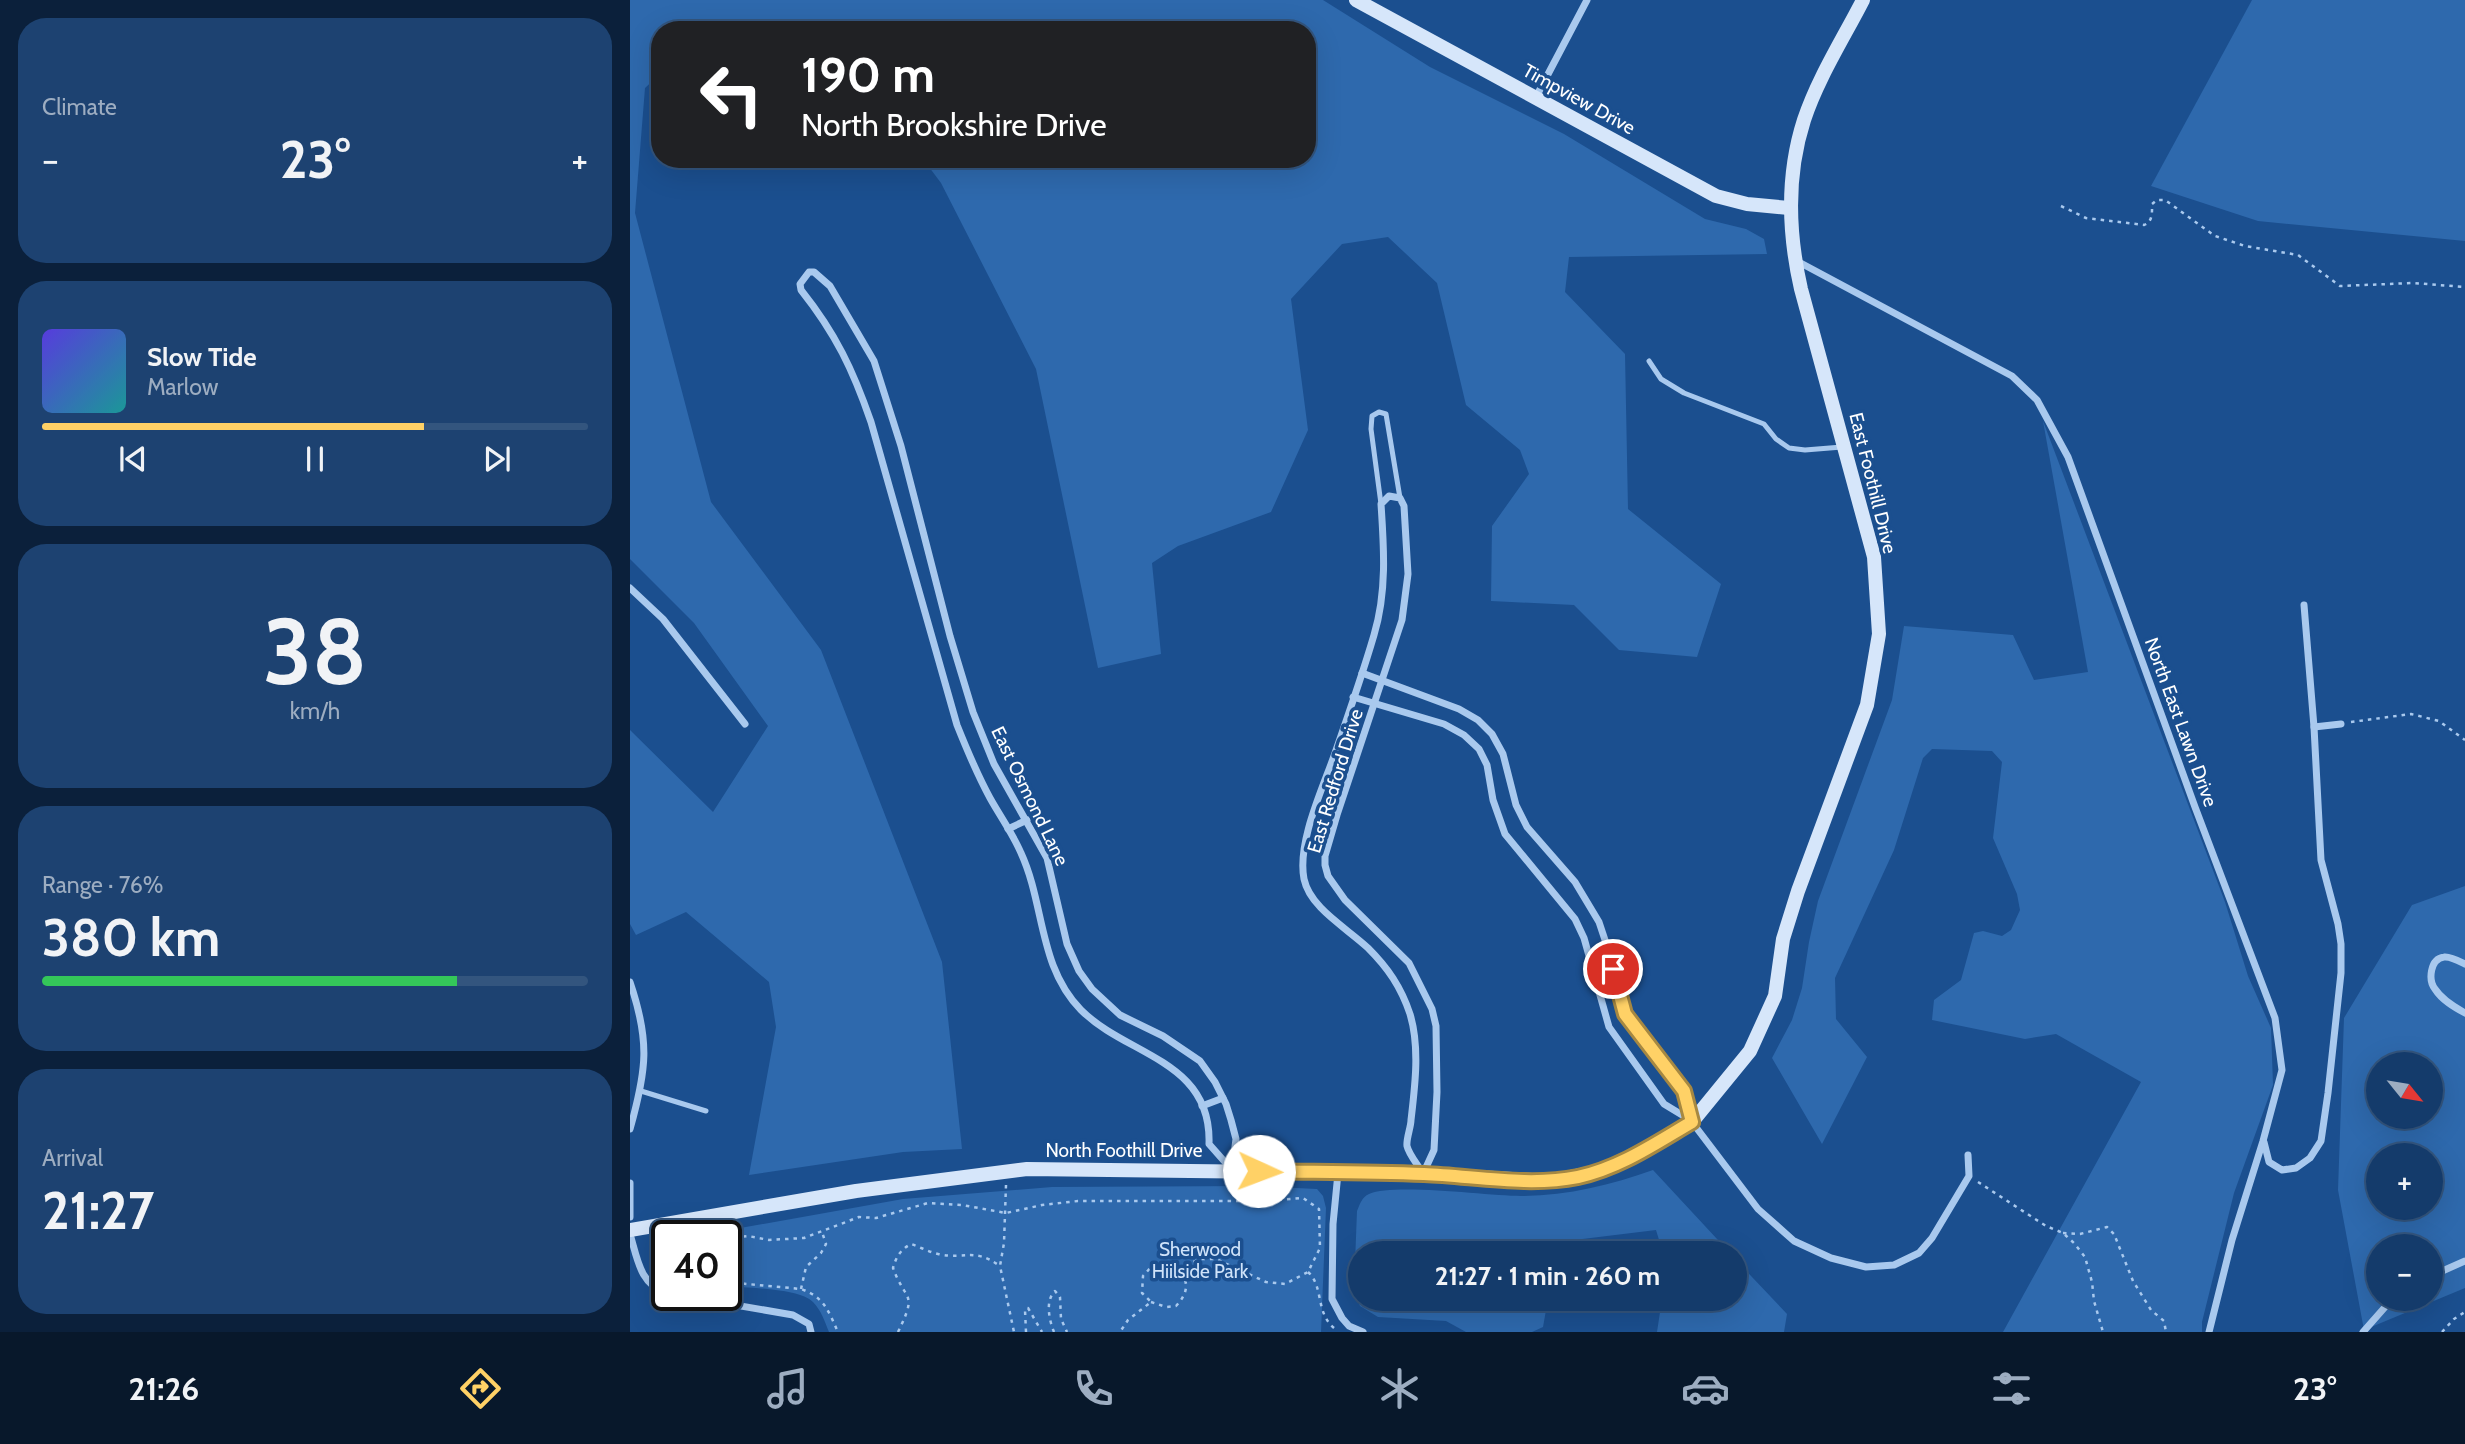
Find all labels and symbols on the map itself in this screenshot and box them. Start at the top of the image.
street label: Timpview Drive [1519,59,1639,139]
street label: East Foothill Drive [1844,410,1902,556]
street label: North East Lawn Drive [2140,634,2222,810]
street label: East Redford Drive [1302,706,1368,856]
street label: East Osmond Lane [986,723,1074,870]
pin [1583,939,1643,999]
north arrow [2366,1052,2443,1129]
position arrow [1222,1134,1296,1208]
street label: North Foothill Drive [1046,1139,1203,1162]
speed limit sign: 40 [651,1220,742,1311]
park label: Sherwood Hiilside Park [1152,1238,1249,1283]

